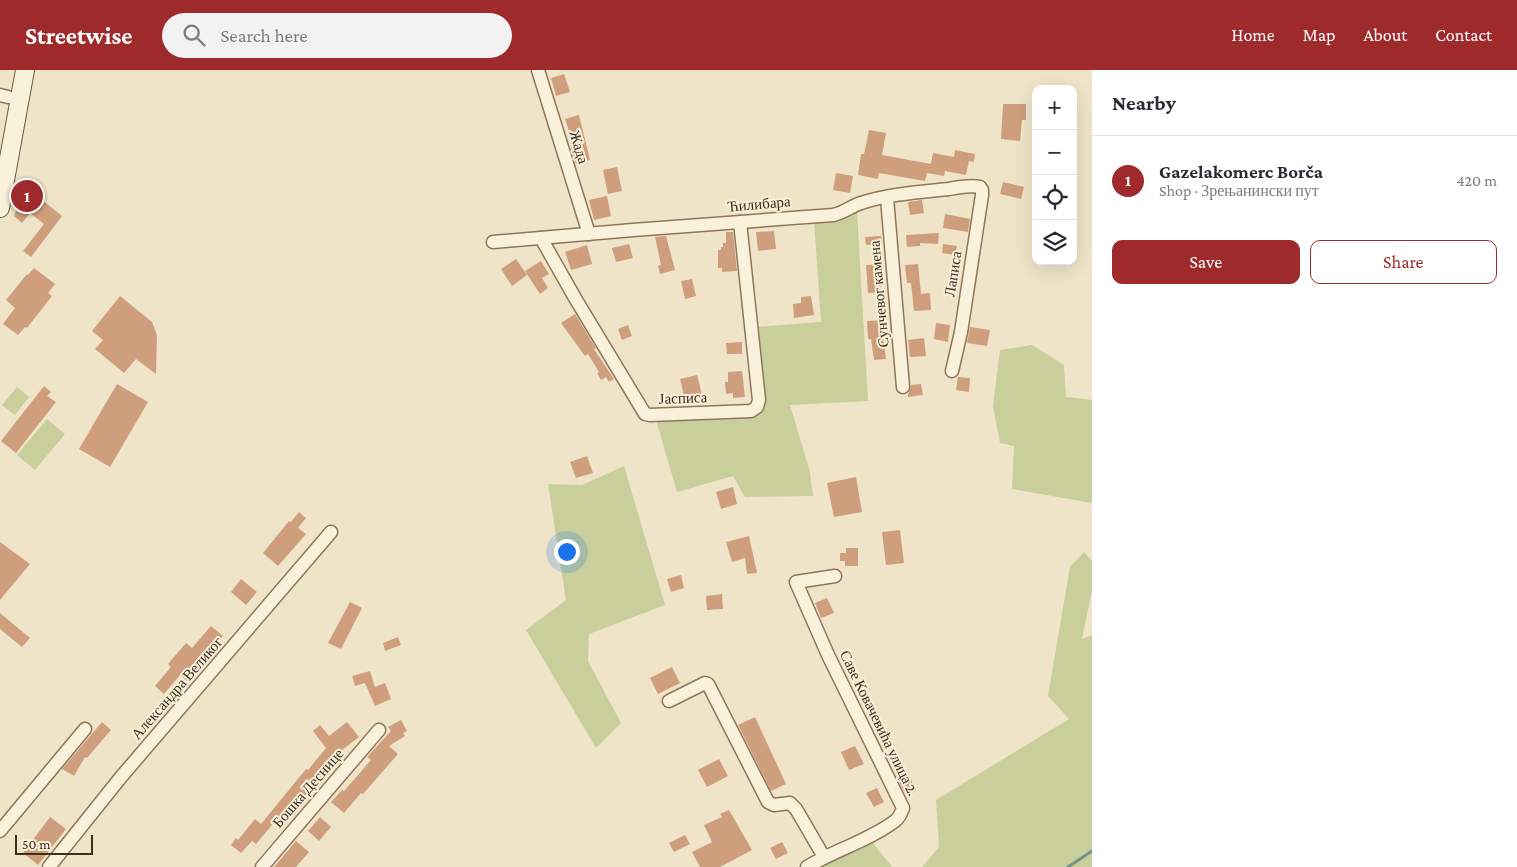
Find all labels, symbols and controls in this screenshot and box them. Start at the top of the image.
search box [162,13,512,58]
icon: search [180,21,208,49]
text: Streetwise [25,22,132,49]
text: Search here [220,25,308,46]
text: Home [1232,25,1275,45]
text: Map [1303,25,1335,45]
text: About [1363,25,1407,45]
text: Contact [1435,25,1492,45]
map controls [1032,85,1077,265]
button: + [1032,85,1077,130]
text: Nearby [1112,91,1176,115]
street label: Жада [566,128,592,166]
button: − [1032,130,1077,175]
text: Gazelakomerc Borča [1159,161,1323,182]
text: 1 [1125,172,1131,189]
text: 420 m [1456,172,1497,189]
button: locate [1032,175,1077,220]
pin: 1 [11,177,43,215]
text: Shop · Зрењанински пут [1159,182,1319,199]
street label: Ћилибара [727,193,791,215]
button: layers [1032,220,1077,265]
street label: Сунчевог камена [866,239,892,348]
button: Save [1112,240,1300,284]
button: Share [1310,240,1497,284]
street label: Лаписа [941,250,965,298]
street label: Јасписа [658,389,708,407]
your location [554,539,580,565]
street label: Александра Великог [128,634,226,742]
street label: Саве Ковачевића улица 2. [837,648,921,798]
street label: Бошка Деснице [269,745,347,831]
scale bar [15,832,92,855]
text: 50 m [22,836,50,852]

